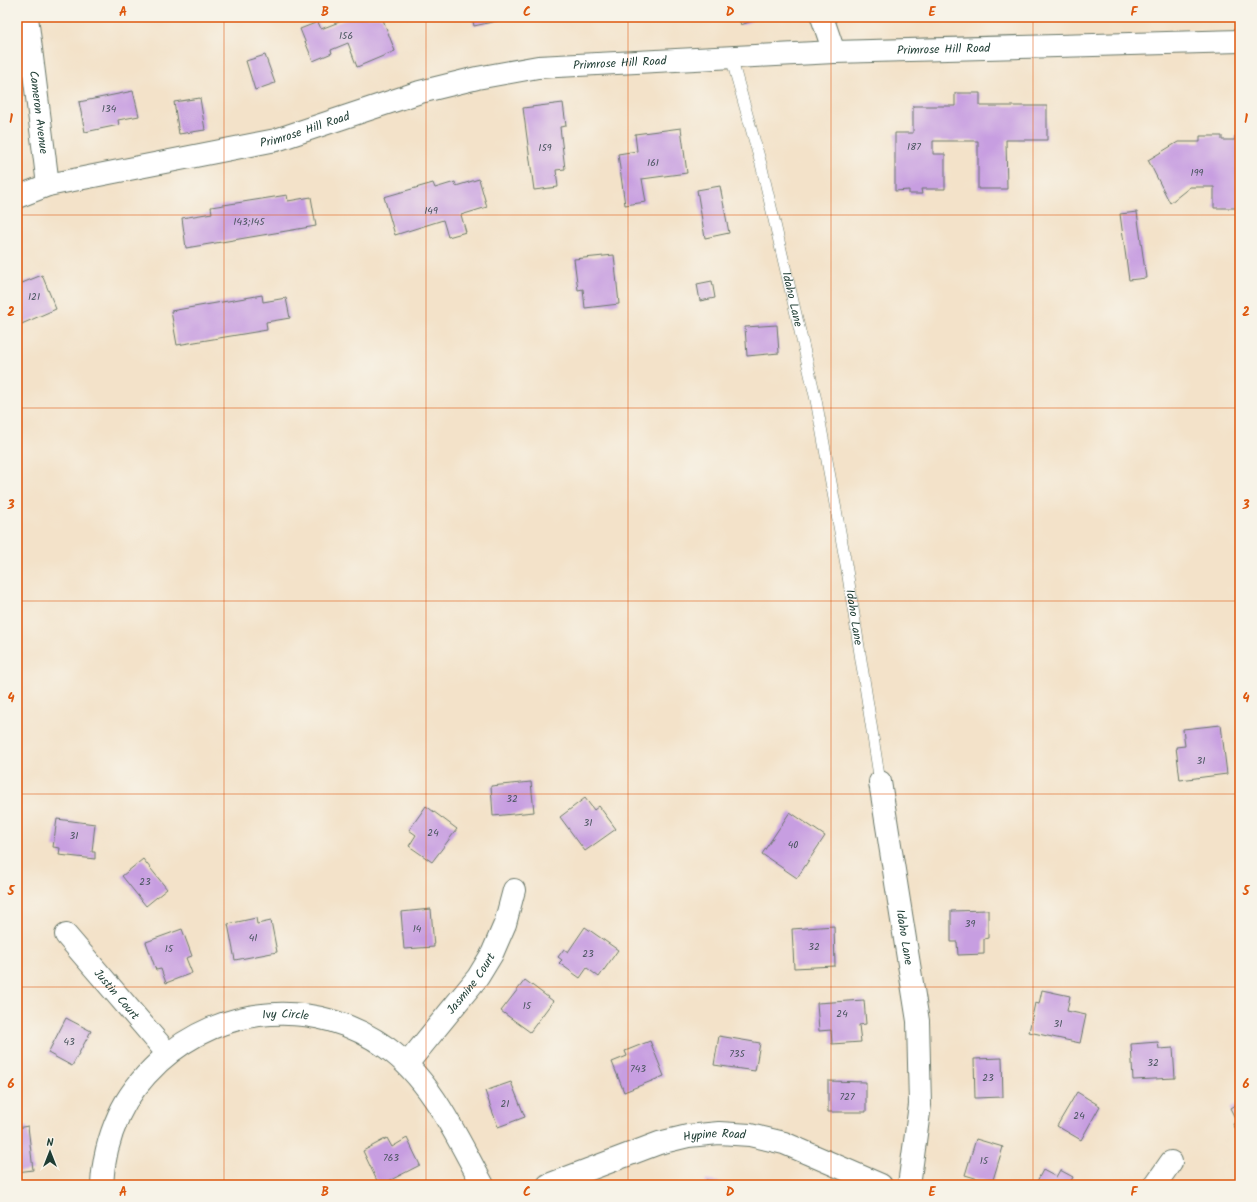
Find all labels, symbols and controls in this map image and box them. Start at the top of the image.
text: A [119,2,127,23]
text: B [321,2,329,23]
text: C [523,2,531,23]
text: D [726,2,735,23]
text: E [928,2,936,23]
text: F [1130,2,1138,23]
house number: 156 [339,28,353,44]
street label: Primrose Hill Road [897,38,991,60]
street label: Primrose Hill Road [573,51,668,75]
street label: Cameron Avenue [24,69,54,156]
house number: 134 [102,101,117,117]
street label: Primrose Hill Road [258,106,353,152]
text: 1 [9,109,13,130]
text: 1 [1244,109,1248,130]
house number: 187 [907,139,921,155]
house number: 159 [538,140,552,156]
house number: 161 [647,155,659,171]
house number: 199 [1191,165,1204,181]
house number: 149 [424,203,438,219]
house number: 143;145 [233,214,265,230]
street label: Idaho Lane [777,270,808,329]
house number: 121 [28,289,40,305]
text: 2 [7,302,15,323]
text: 2 [1242,302,1250,323]
text: 3 [6,495,15,516]
text: 3 [1241,495,1250,516]
street label: Idaho Lane [841,588,868,647]
text: 4 [7,688,15,709]
text: 4 [1242,688,1250,709]
house number: 31 [1197,753,1205,769]
house number: 32 [506,791,518,807]
house number: 31 [584,815,592,831]
house number: 24 [427,825,439,841]
house number: 31 [70,828,78,844]
house number: 40 [788,837,798,853]
house number: 23 [139,874,151,890]
text: 5 [7,881,16,902]
text: 5 [1242,881,1251,902]
street label: Idaho Lane [891,908,919,967]
house number: 39 [965,916,975,932]
house number: 14 [413,921,422,937]
house number: 41 [249,930,257,946]
house number: 32 [808,939,820,955]
house number: 15 [165,941,174,957]
house number: 23 [582,946,594,962]
street label: Jasmine Court [442,949,500,1018]
street label: Justin Court [89,964,144,1024]
house number: 15 [523,998,532,1014]
street label: Ivy Circle [261,1004,311,1025]
house number: 24 [836,1006,848,1022]
house number: 31 [1054,1016,1062,1032]
house number: 43 [63,1034,75,1050]
house number: 735 [729,1046,745,1062]
house number: 32 [1147,1055,1159,1071]
house number: 743 [630,1061,646,1077]
house number: 23 [982,1070,994,1086]
text: 6 [7,1074,15,1095]
text: 6 [1242,1074,1250,1095]
house number: 727 [839,1089,855,1105]
house number: 21 [501,1096,509,1112]
house number: 24 [1073,1108,1085,1124]
street label: Hypine Road [681,1123,747,1146]
north arrow [30,1132,70,1172]
text: N [47,1134,54,1152]
house number: 763 [383,1150,399,1166]
house number: 15 [980,1153,989,1169]
text: A [119,1182,127,1202]
text: B [321,1182,329,1202]
text: C [523,1182,531,1202]
text: D [726,1182,735,1202]
text: E [928,1182,936,1202]
text: F [1130,1182,1138,1202]

